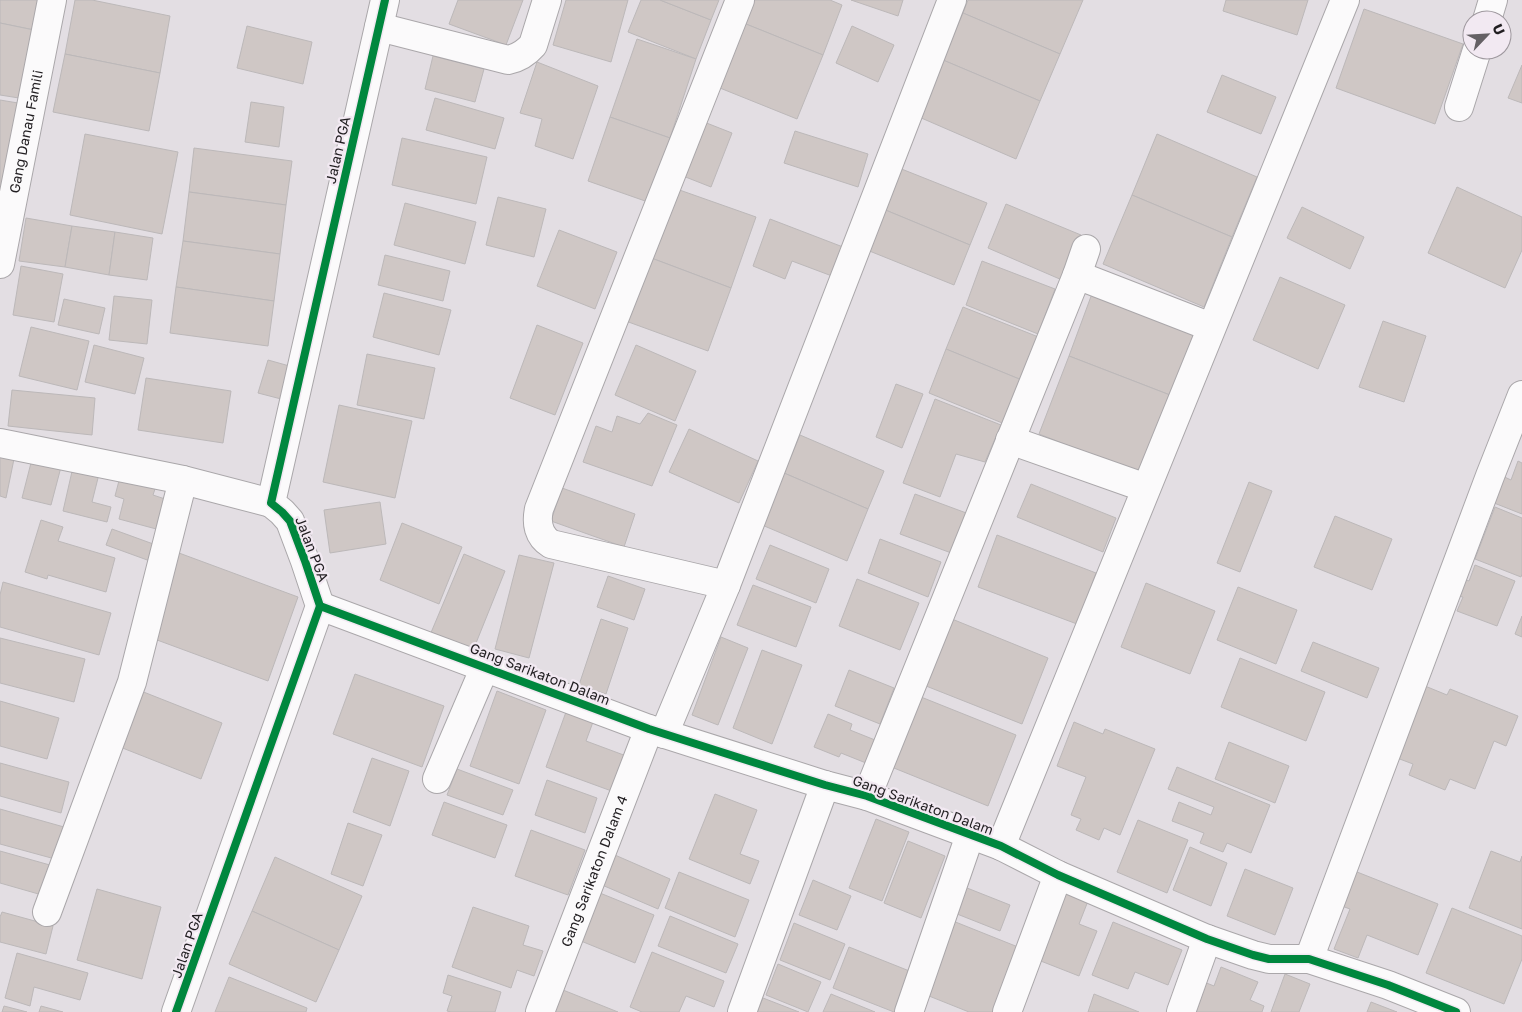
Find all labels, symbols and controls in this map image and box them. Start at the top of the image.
north arrow [1462,10,1512,60]
text: U [1489,21,1509,38]
street label: Gang Danau Famili [5,68,46,195]
street label: Jalan PGA [322,114,354,185]
street label: Jalan PGA [292,514,333,584]
street label: Gang Sarikaton Dalam [468,639,613,708]
street label: Gang Sarikaton Dalam [850,771,996,838]
street label: Gang Sarikaton Dalam 4 [557,793,631,949]
street label: Jalan PGA [167,909,206,980]

